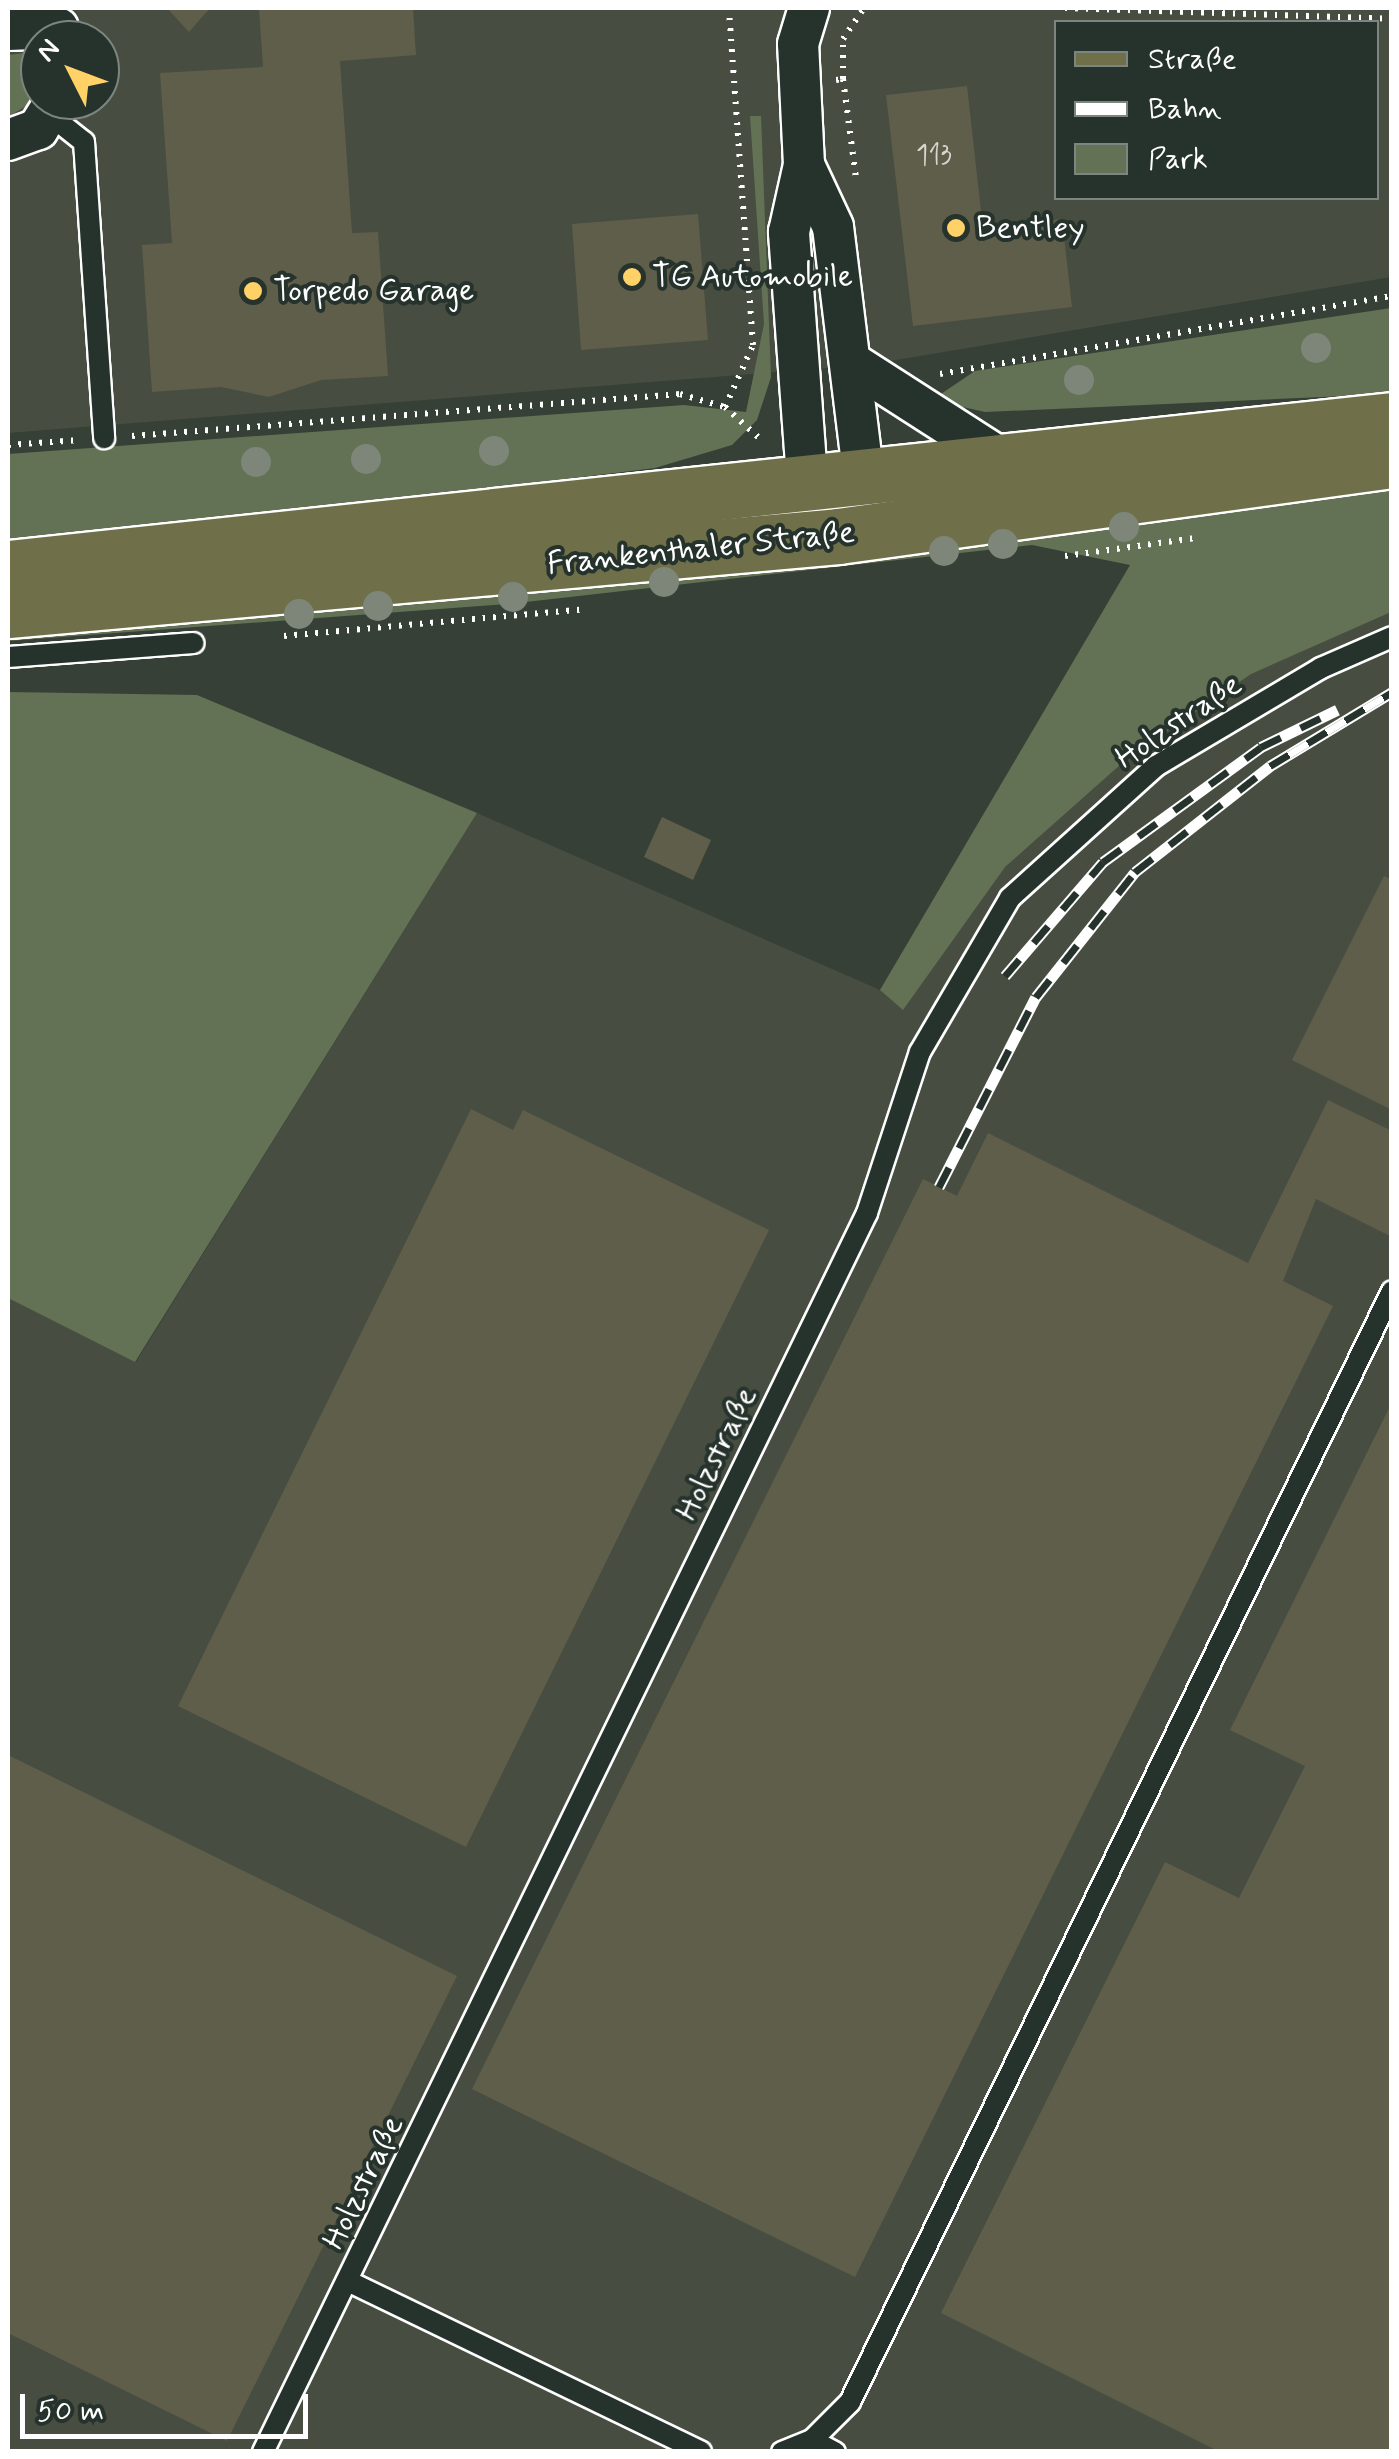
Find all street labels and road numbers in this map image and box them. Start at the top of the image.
street label: Frankenthaler Straße [548,514,854,584]
street label: Holzstraße [1109,666,1249,778]
street label: Holzstraße [668,1381,766,1527]
street label: Holzstraße [315,2110,413,2256]

